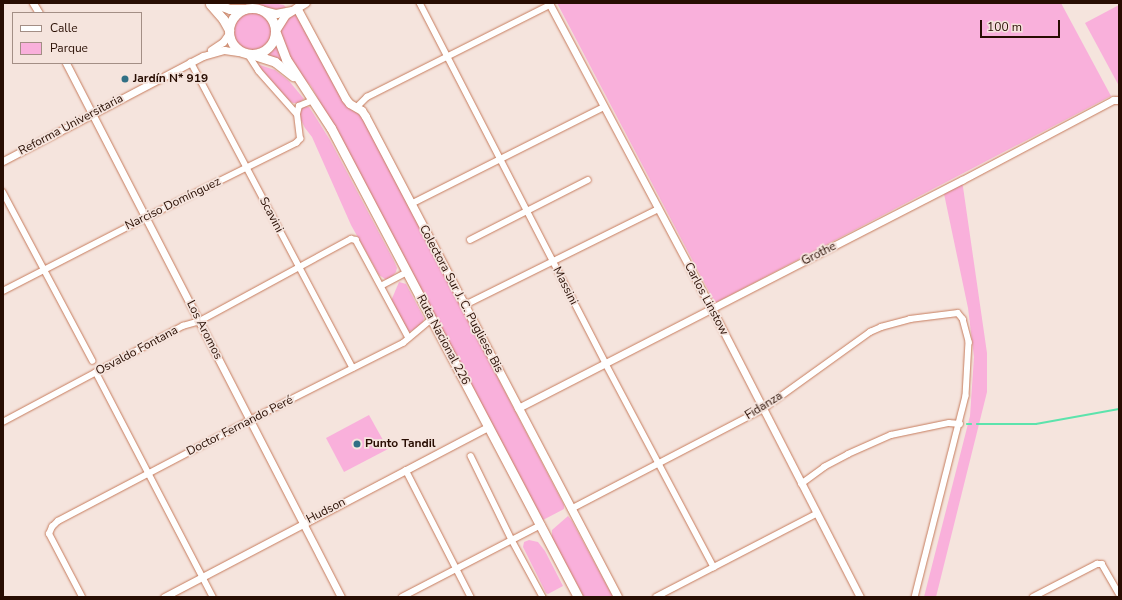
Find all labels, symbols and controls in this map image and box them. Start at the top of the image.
legend [12,12,142,64]
scale bar [982,12,1062,38]
text: 100 m [987,19,1022,35]
text: Calle [50,20,78,36]
text: Parque [50,40,88,56]
place label: Jardín N* 919 [133,72,208,86]
marker: Jardín N* 919 [120,74,130,84]
street label: Reforma Universitaria [16,91,126,159]
street label: Narciso Domínguez [123,175,223,233]
street label: Scavini [256,195,286,235]
street label: Colectora Sur J. C. Pugliese Bis [416,223,506,375]
street label: Grothe [799,239,839,269]
street label: Carlos Linstow [681,260,731,338]
street label: Massini [549,265,581,307]
street label: Ruta Nacional 226 [413,292,473,388]
street label: Los Aromos [183,298,225,362]
street label: Osvaldo Fontana [93,323,181,379]
street label: Fidanza [743,389,785,423]
street label: Doctor Fernando Peré [184,393,296,459]
place label: Punto Tandil [365,437,436,451]
marker: Punto Tandil [352,439,362,449]
street label: Hudson [304,495,348,527]

